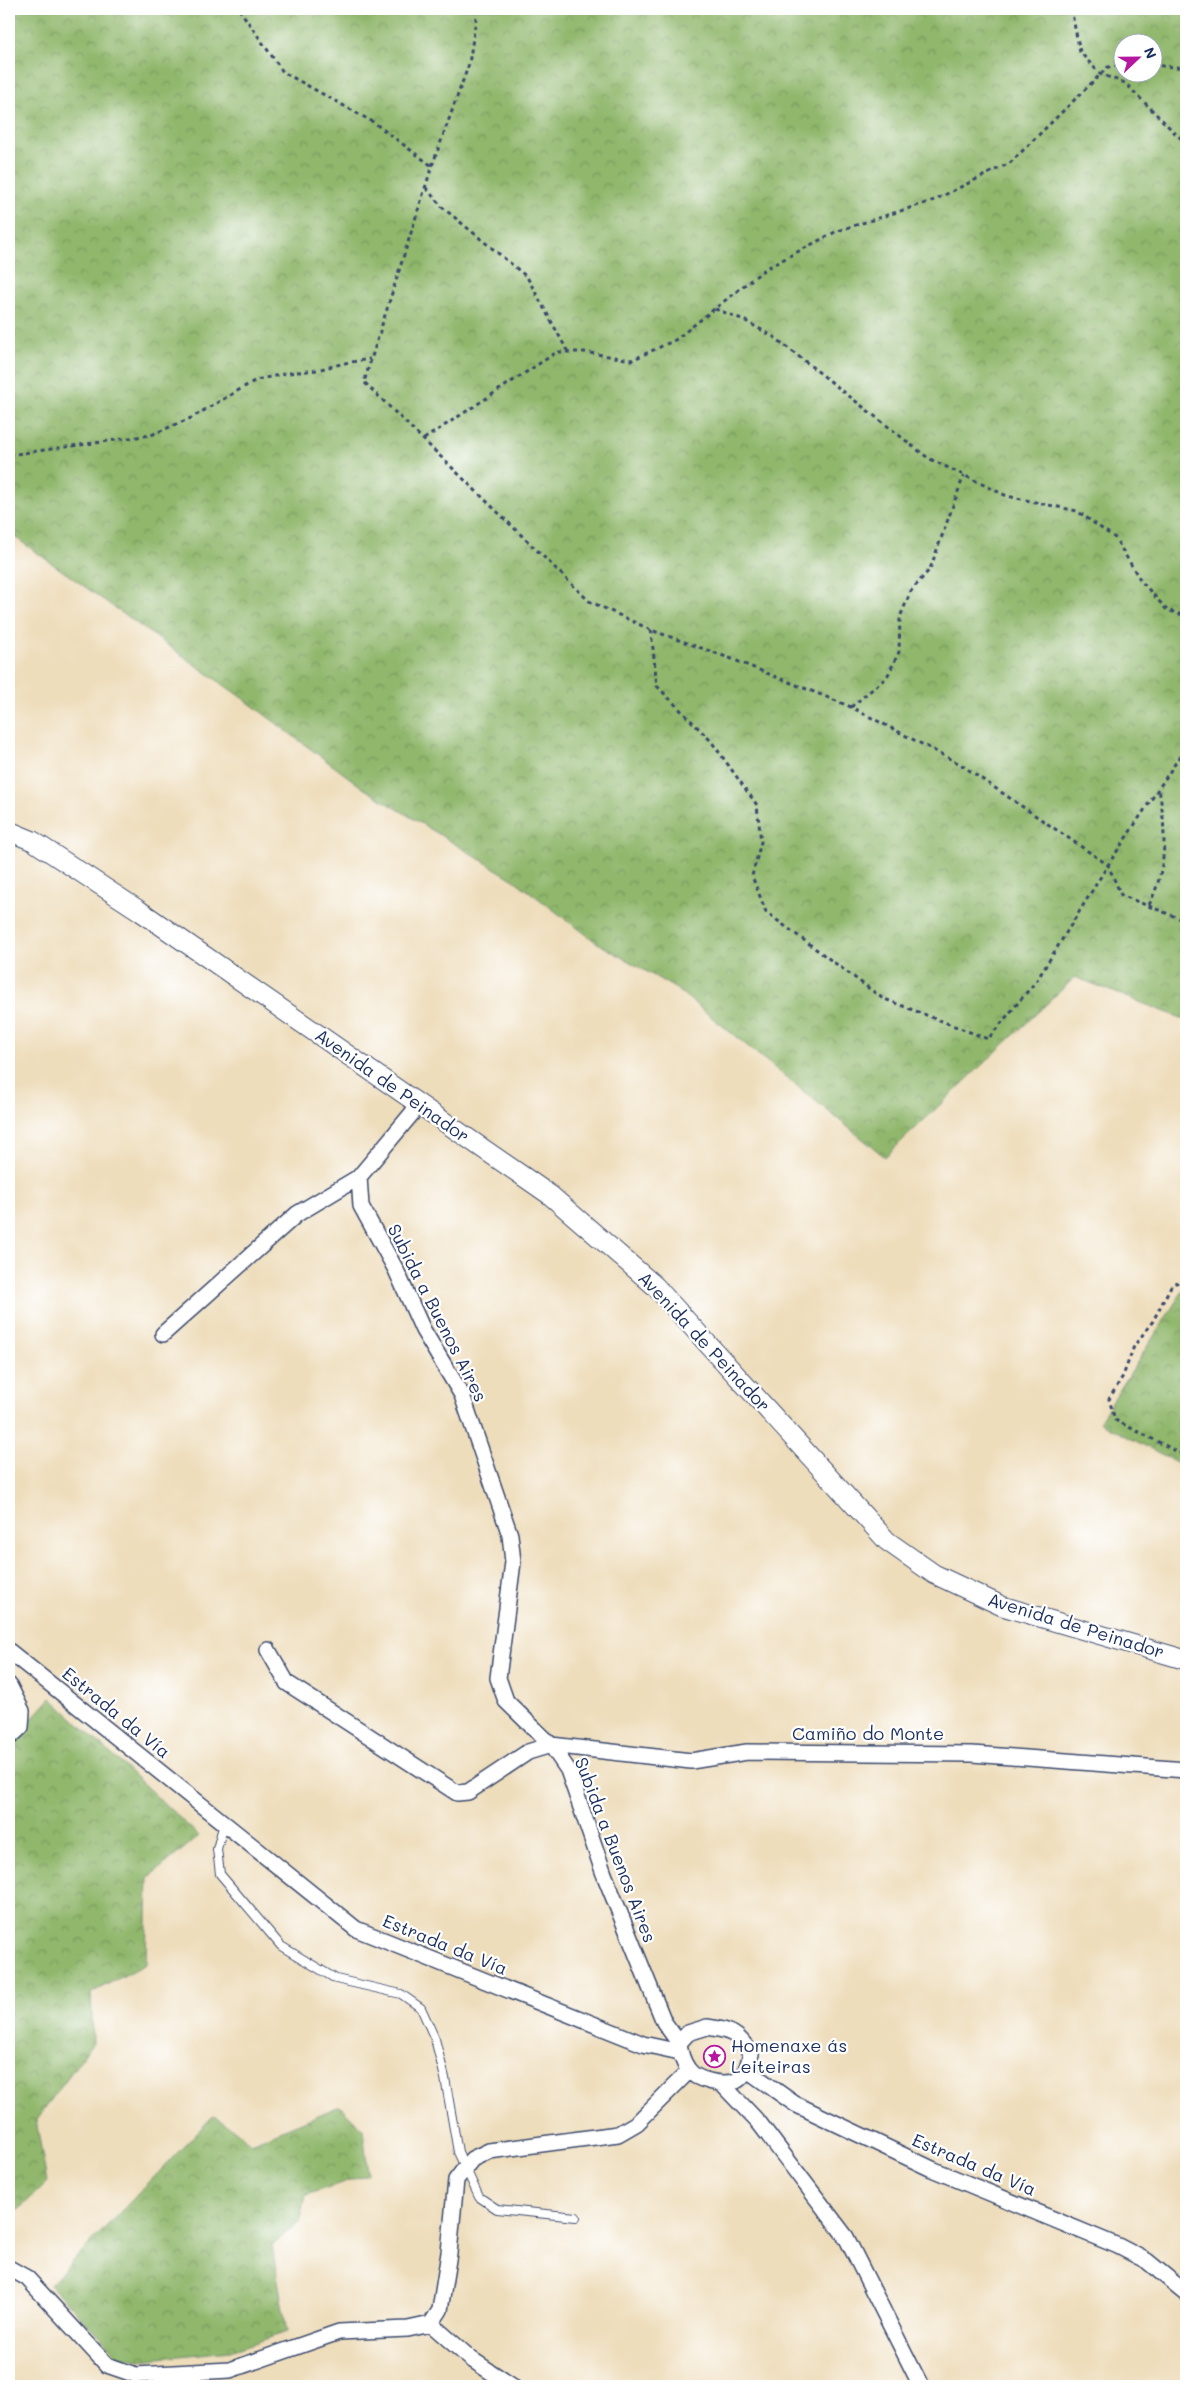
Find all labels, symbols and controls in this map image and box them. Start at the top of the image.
north arrow [1112,32,1162,82]
text: N [1140,44,1161,61]
street label: Avenida de Peinador [311,1023,475,1148]
street label: Subida a Buenos Aires [383,1220,493,1406]
street label: Avenida de Peinador [633,1266,776,1417]
street label: Avenida de Peinador [985,1587,1168,1663]
street label: Estrada da Vía [58,1661,176,1763]
street label: Camiño do Monte [792,1721,944,1745]
street label: Subida a Buenos Aires [570,1754,662,1946]
street label: Estrada da Vía [379,1908,511,1980]
place label: Homenaxe ás Leiteiras [731,2033,847,2078]
place icon: Homenaxe ás Leiteiras [703,2044,727,2068]
street label: Estrada da Vía [909,2127,1040,2201]

